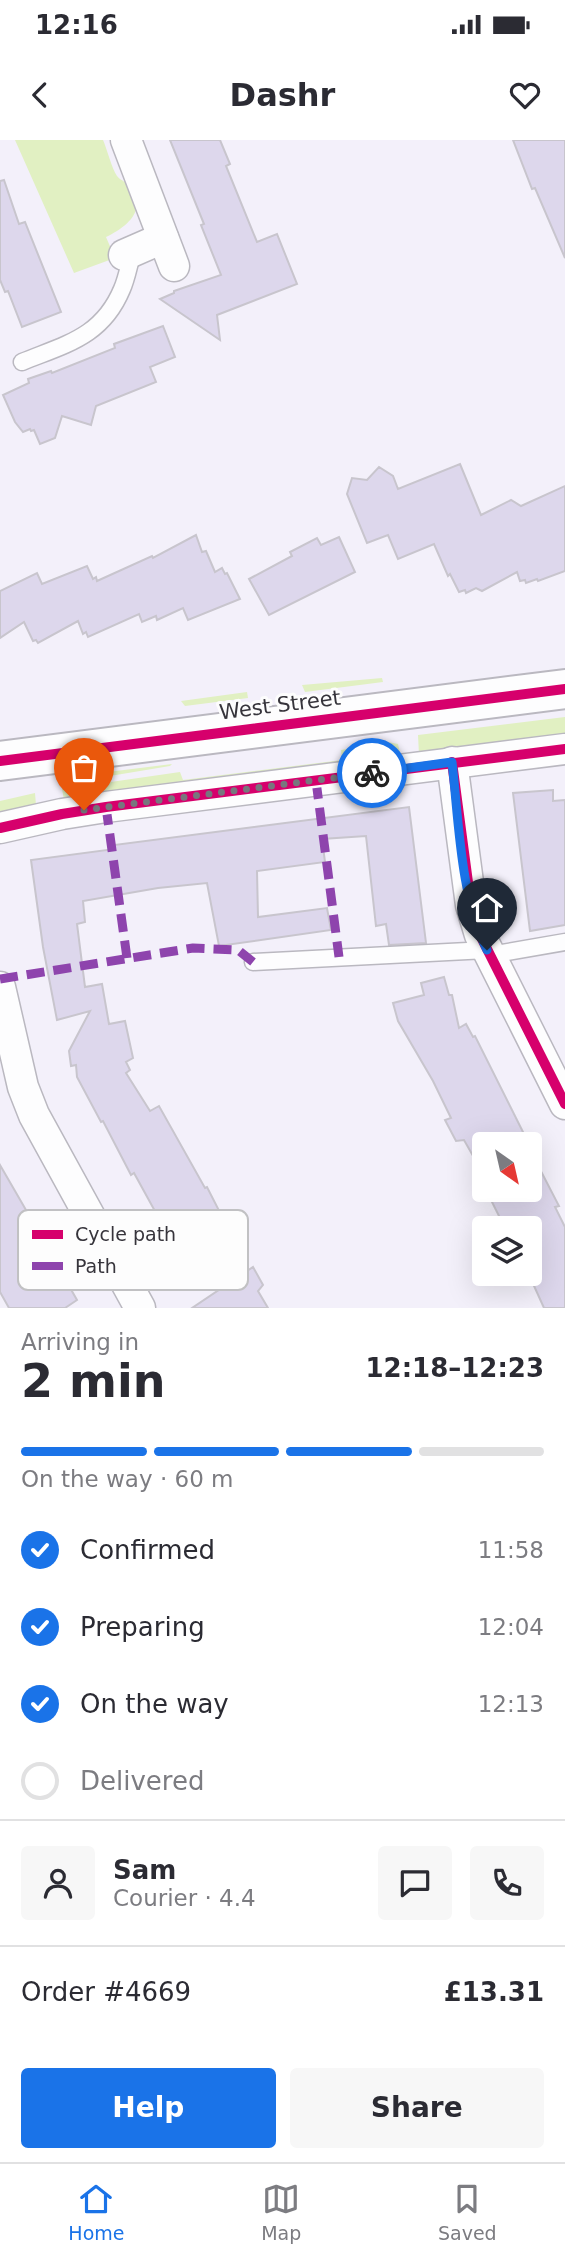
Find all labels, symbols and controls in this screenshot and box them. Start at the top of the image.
text: 12:16 [35,10,118,40]
icon: back [21,76,59,114]
text: Dashr [230,76,335,114]
icon: heart [506,76,544,114]
street label: West Street [218,686,342,724]
pin [54,738,114,810]
courier [337,738,407,808]
icon: bag [65,749,103,787]
icon: bike [353,754,391,792]
pin [457,878,517,950]
icon: home [468,889,506,927]
north arrow [472,1132,542,1202]
map controls [472,1132,542,1286]
legend [18,1210,248,1290]
button: layers [472,1216,542,1286]
text: Cycle path [75,1223,176,1245]
text: Path [75,1255,117,1277]
text: Arriving in [21,1329,139,1355]
text: 12:18–12:23 [365,1353,544,1383]
text: 2 min [21,1354,165,1408]
text: On the way · 60 m [21,1466,233,1492]
icon: check [21,1531,59,1569]
text: Confirmed [80,1535,215,1565]
text: 11:58 [478,1537,544,1563]
icon: check [21,1608,59,1646]
text: Preparing [80,1612,205,1642]
text: 12:04 [478,1614,544,1640]
icon: check [21,1685,59,1723]
text: On the way [80,1689,229,1719]
text: 12:13 [478,1691,544,1717]
text: Delivered [80,1766,204,1796]
button: person [21,1846,95,1920]
button: chat [378,1846,452,1920]
button: phone [470,1846,544,1920]
text: Sam [113,1855,176,1885]
text: Courier · 4.4 [113,1885,256,1911]
text: Order #4669 [21,1977,191,2007]
text: £13.31 [444,1977,544,2007]
button: Help [21,2068,276,2148]
button: Share [290,2068,544,2148]
tab: Home [68,2180,124,2244]
tab: Map [261,2180,301,2244]
tab: Saved [438,2180,497,2244]

